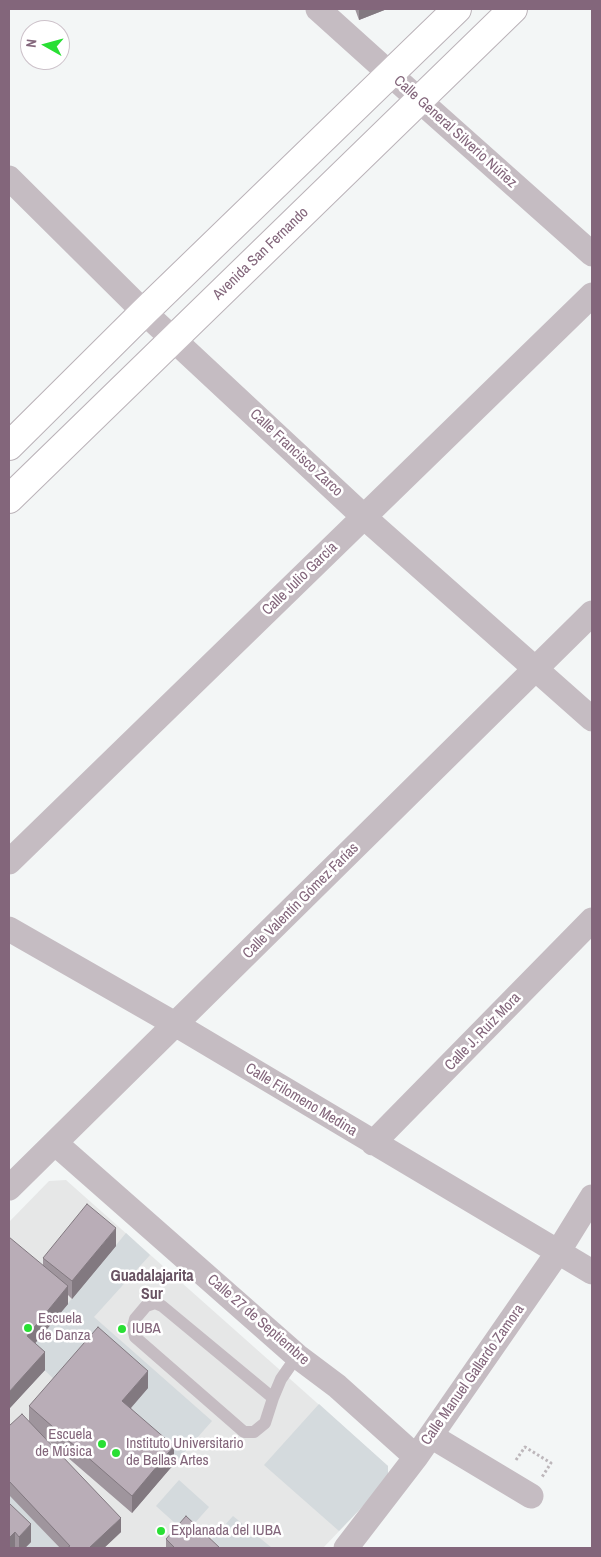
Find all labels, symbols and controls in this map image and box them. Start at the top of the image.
north arrow [20,20,70,70]
text: N [22,38,41,49]
street label: Calle General Silverio Núñez [390,72,520,192]
street label: Avenida San Fernando [210,204,312,304]
street label: Calle Francisco Zarco [246,405,346,501]
street label: Calle Julio García [259,539,341,619]
street label: Calle Valentín Gómez Farías [239,839,363,963]
street label: Calle J. Ruiz Mora [441,989,525,1075]
street label: Calle Filomeno Medina [242,1060,360,1140]
district label: Guadalajarita Sur [110,1267,194,1305]
street label: Calle 27 de Septiembre [203,1271,313,1369]
street label: Calle Manuel Gallardo Zamora [418,1301,528,1449]
place label: Escuela de Danza [38,1310,91,1345]
place label: IUBA [132,1320,161,1338]
marker: Escuela de Danza [22,1322,34,1334]
marker: IUBA [116,1323,128,1335]
place label: Escuela de Música [35,1426,92,1461]
place label: Instituto Universitario de Bellas Artes [126,1435,244,1470]
marker: Escuela de Música [96,1438,108,1450]
marker: Instituto Universitario de Bellas Artes [110,1447,122,1459]
place label: Explanada del IUBA [171,1522,281,1540]
marker: Explanada del IUBA [155,1525,167,1537]

